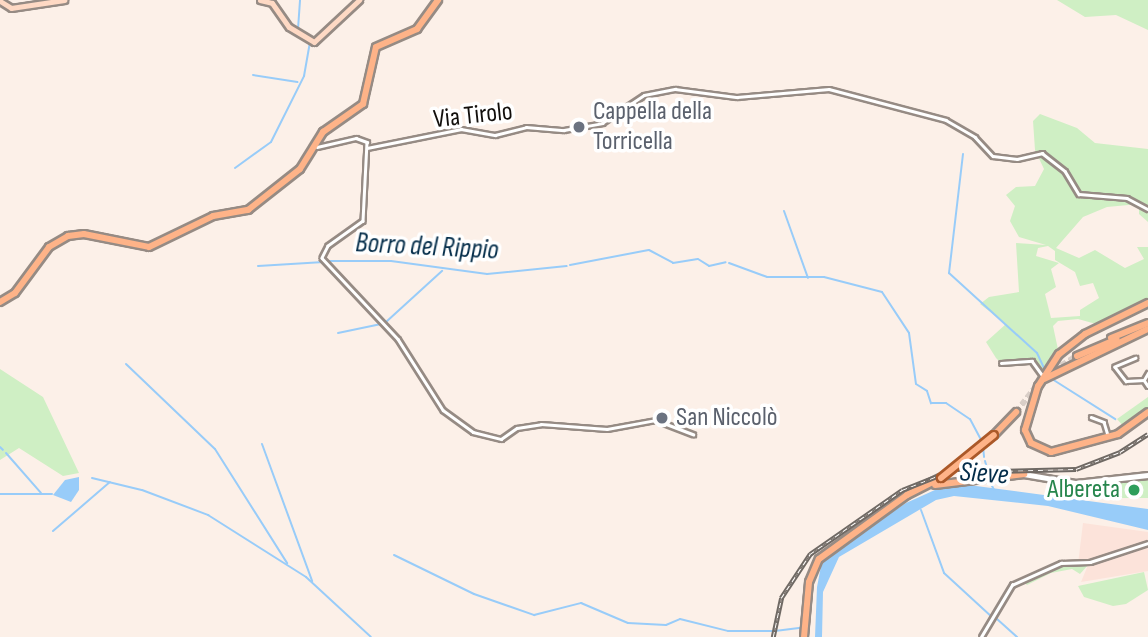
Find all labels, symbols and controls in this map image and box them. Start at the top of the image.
street label: Via Tirolo [432,96,514,136]
place label: Cappella della Torricella [593,96,712,158]
marker: Cappella della Torricella [571,119,587,135]
water label: Borro del Rippio [355,226,499,268]
place label: San Niccolò [676,402,778,434]
marker: San Niccolò [654,410,670,426]
water label: Sieve [958,456,1010,492]
place label: Albereta [1047,474,1120,506]
marker: Albereta [1126,482,1142,498]

